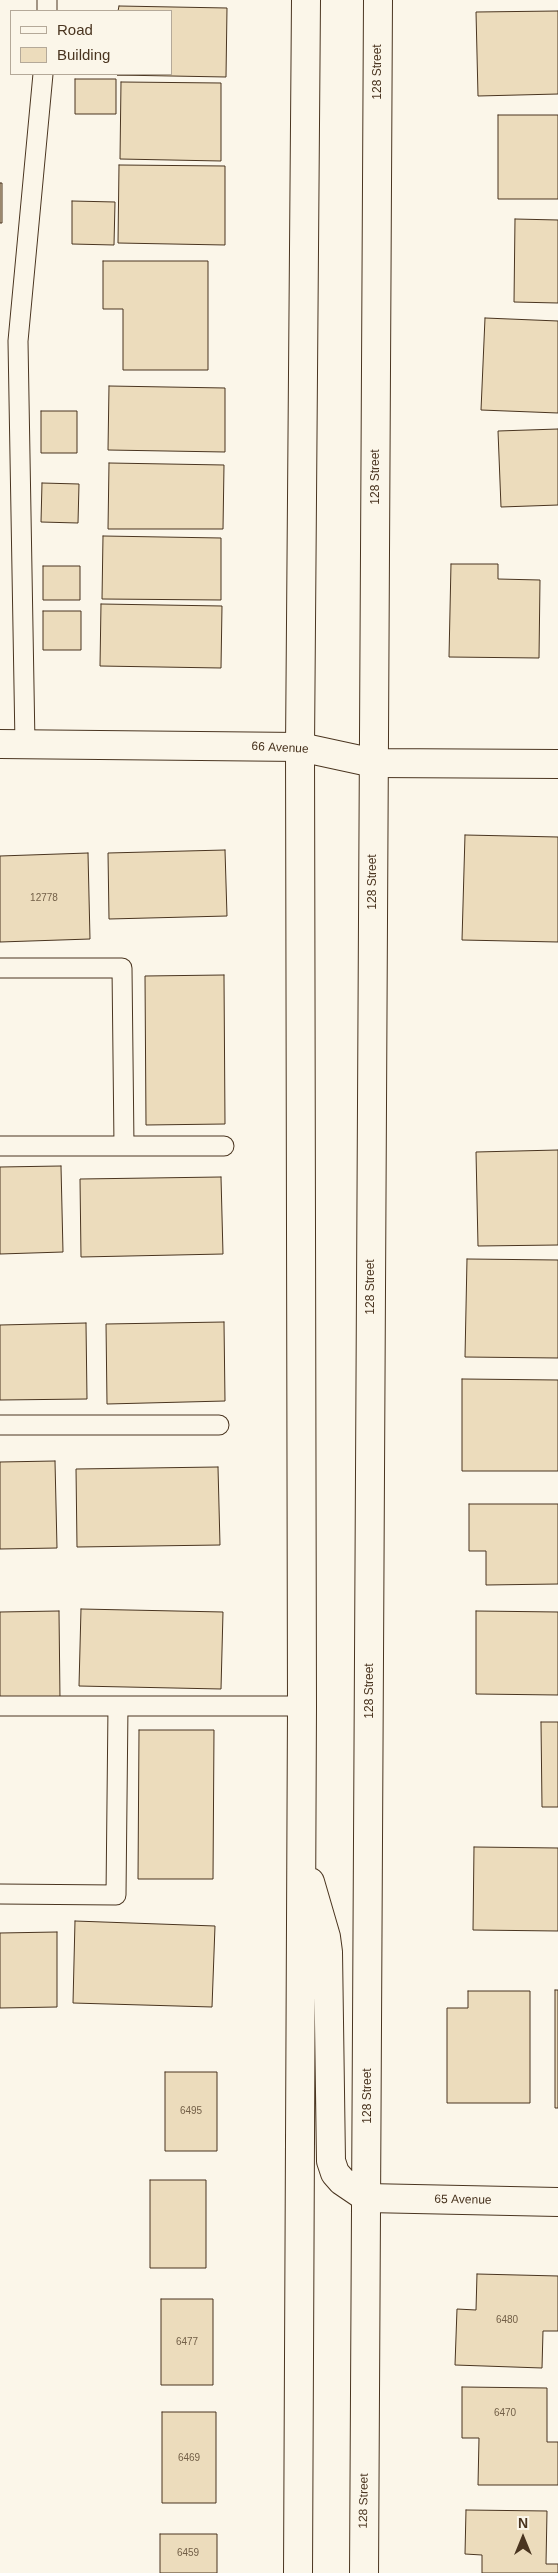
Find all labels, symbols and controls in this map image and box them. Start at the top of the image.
legend [10,10,172,75]
text: Road [57,21,93,38]
street label: 128 Street [371,44,385,100]
text: Building [57,46,110,63]
street label: 128 Street [369,449,383,505]
street label: 66 Avenue [251,739,309,757]
street label: 128 Street [366,854,380,910]
house number: 12778 [30,892,58,904]
street label: 128 Street [364,1259,378,1315]
street label: 128 Street [363,1663,377,1719]
street label: 128 Street [361,2068,375,2124]
house number: 6495 [180,2105,202,2117]
street label: 65 Avenue [434,2192,492,2208]
house number: 6480 [496,2314,518,2326]
house number: 6477 [176,2336,198,2348]
house number: 6470 [494,2407,516,2419]
house number: 6469 [178,2452,200,2464]
street label: 128 Street [356,2473,372,2529]
north arrow [498,2513,548,2563]
text: N [518,2515,528,2531]
house number: 6459 [177,2547,199,2559]

